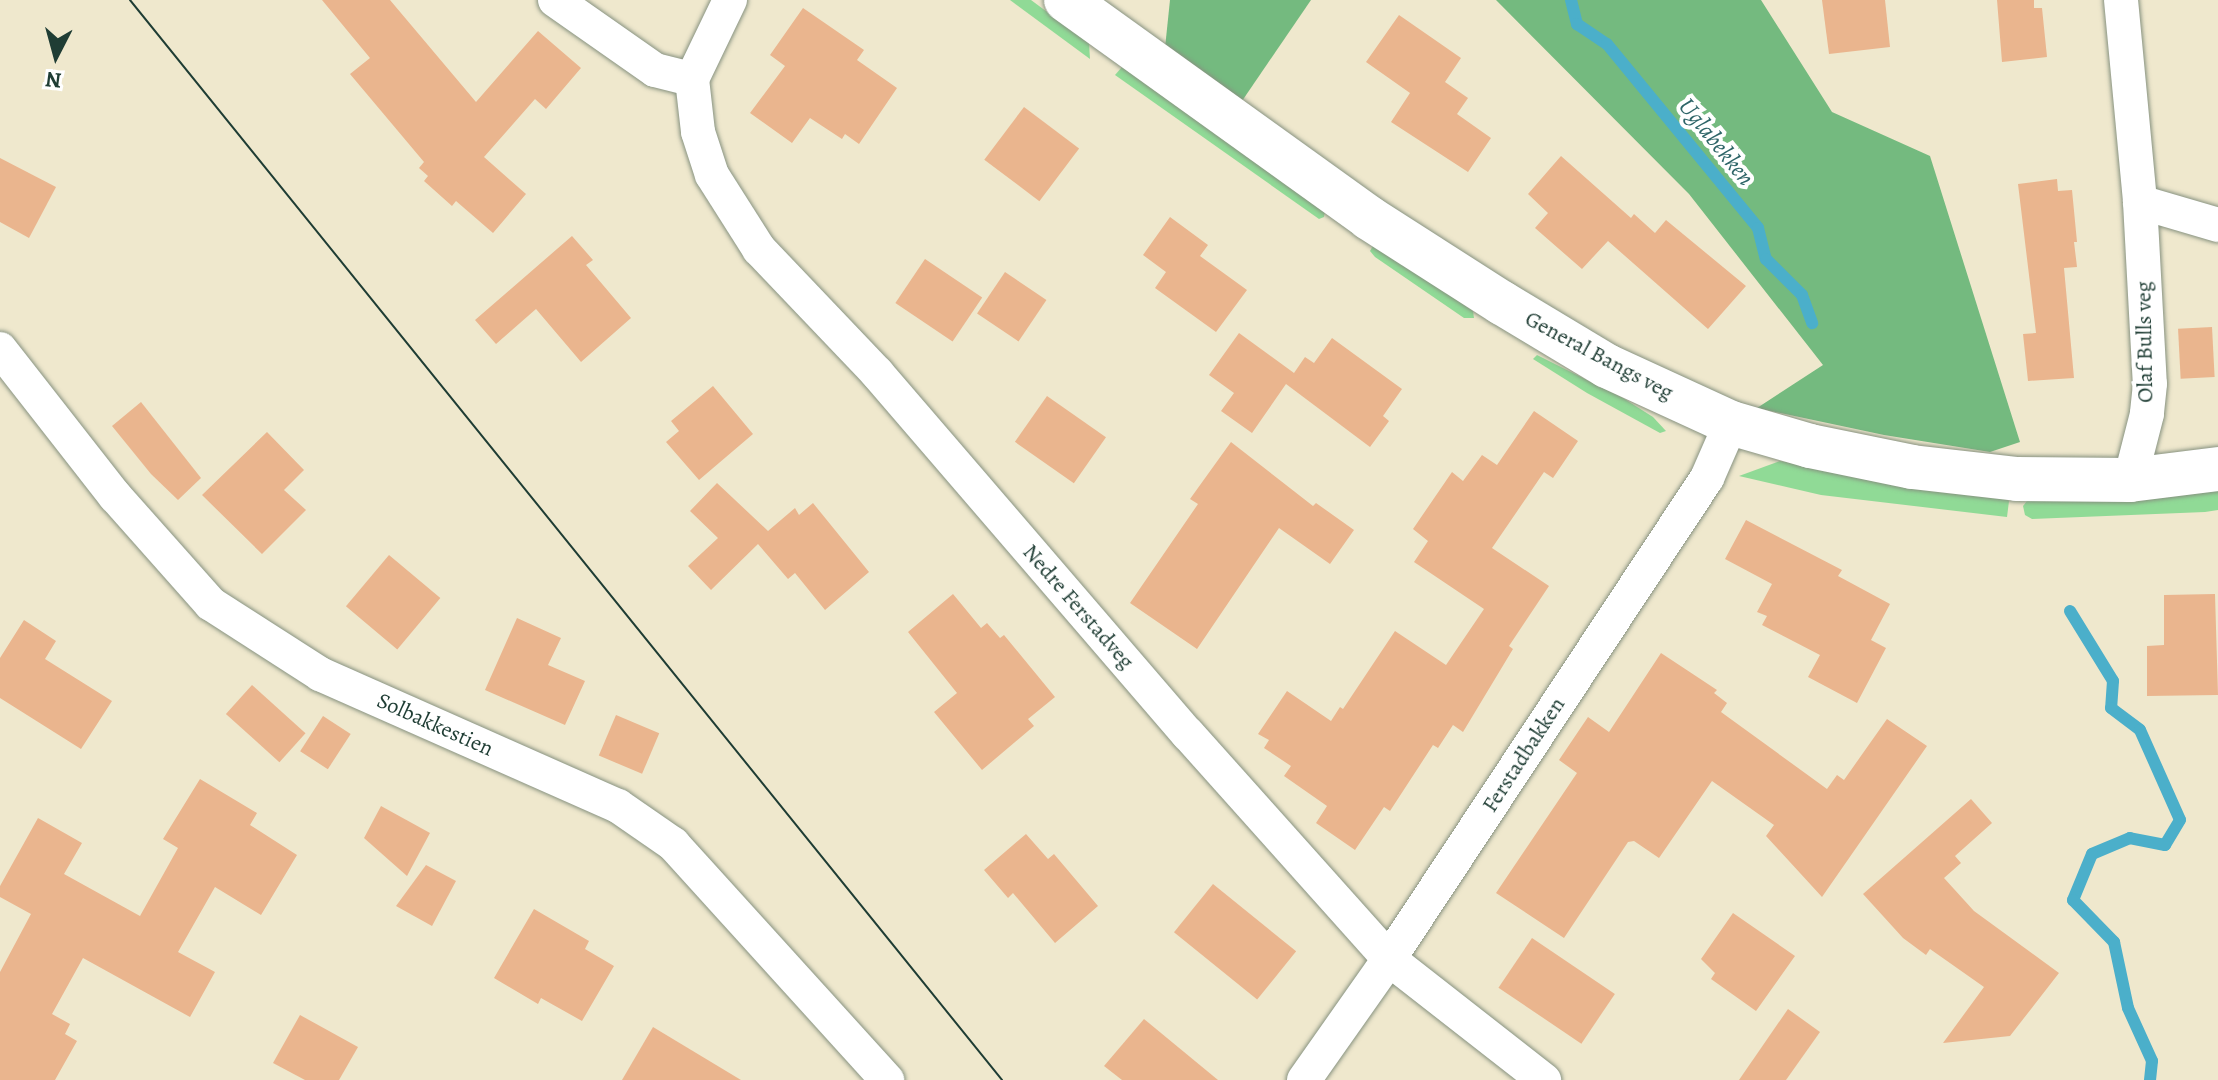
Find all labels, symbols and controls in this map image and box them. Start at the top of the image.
north arrow [16,16,96,96]
text: N [44,64,63,96]
water label: Uglabekken [1672,92,1760,192]
street label: Olaf Bulls veg [2131,281,2159,403]
street label: General Bangs veg [1520,306,1678,406]
street label: Nedre Ferstadveg [1017,539,1139,675]
street label: Solbakkestien [373,688,497,762]
street label: Ferstadbakken [1477,693,1571,817]

